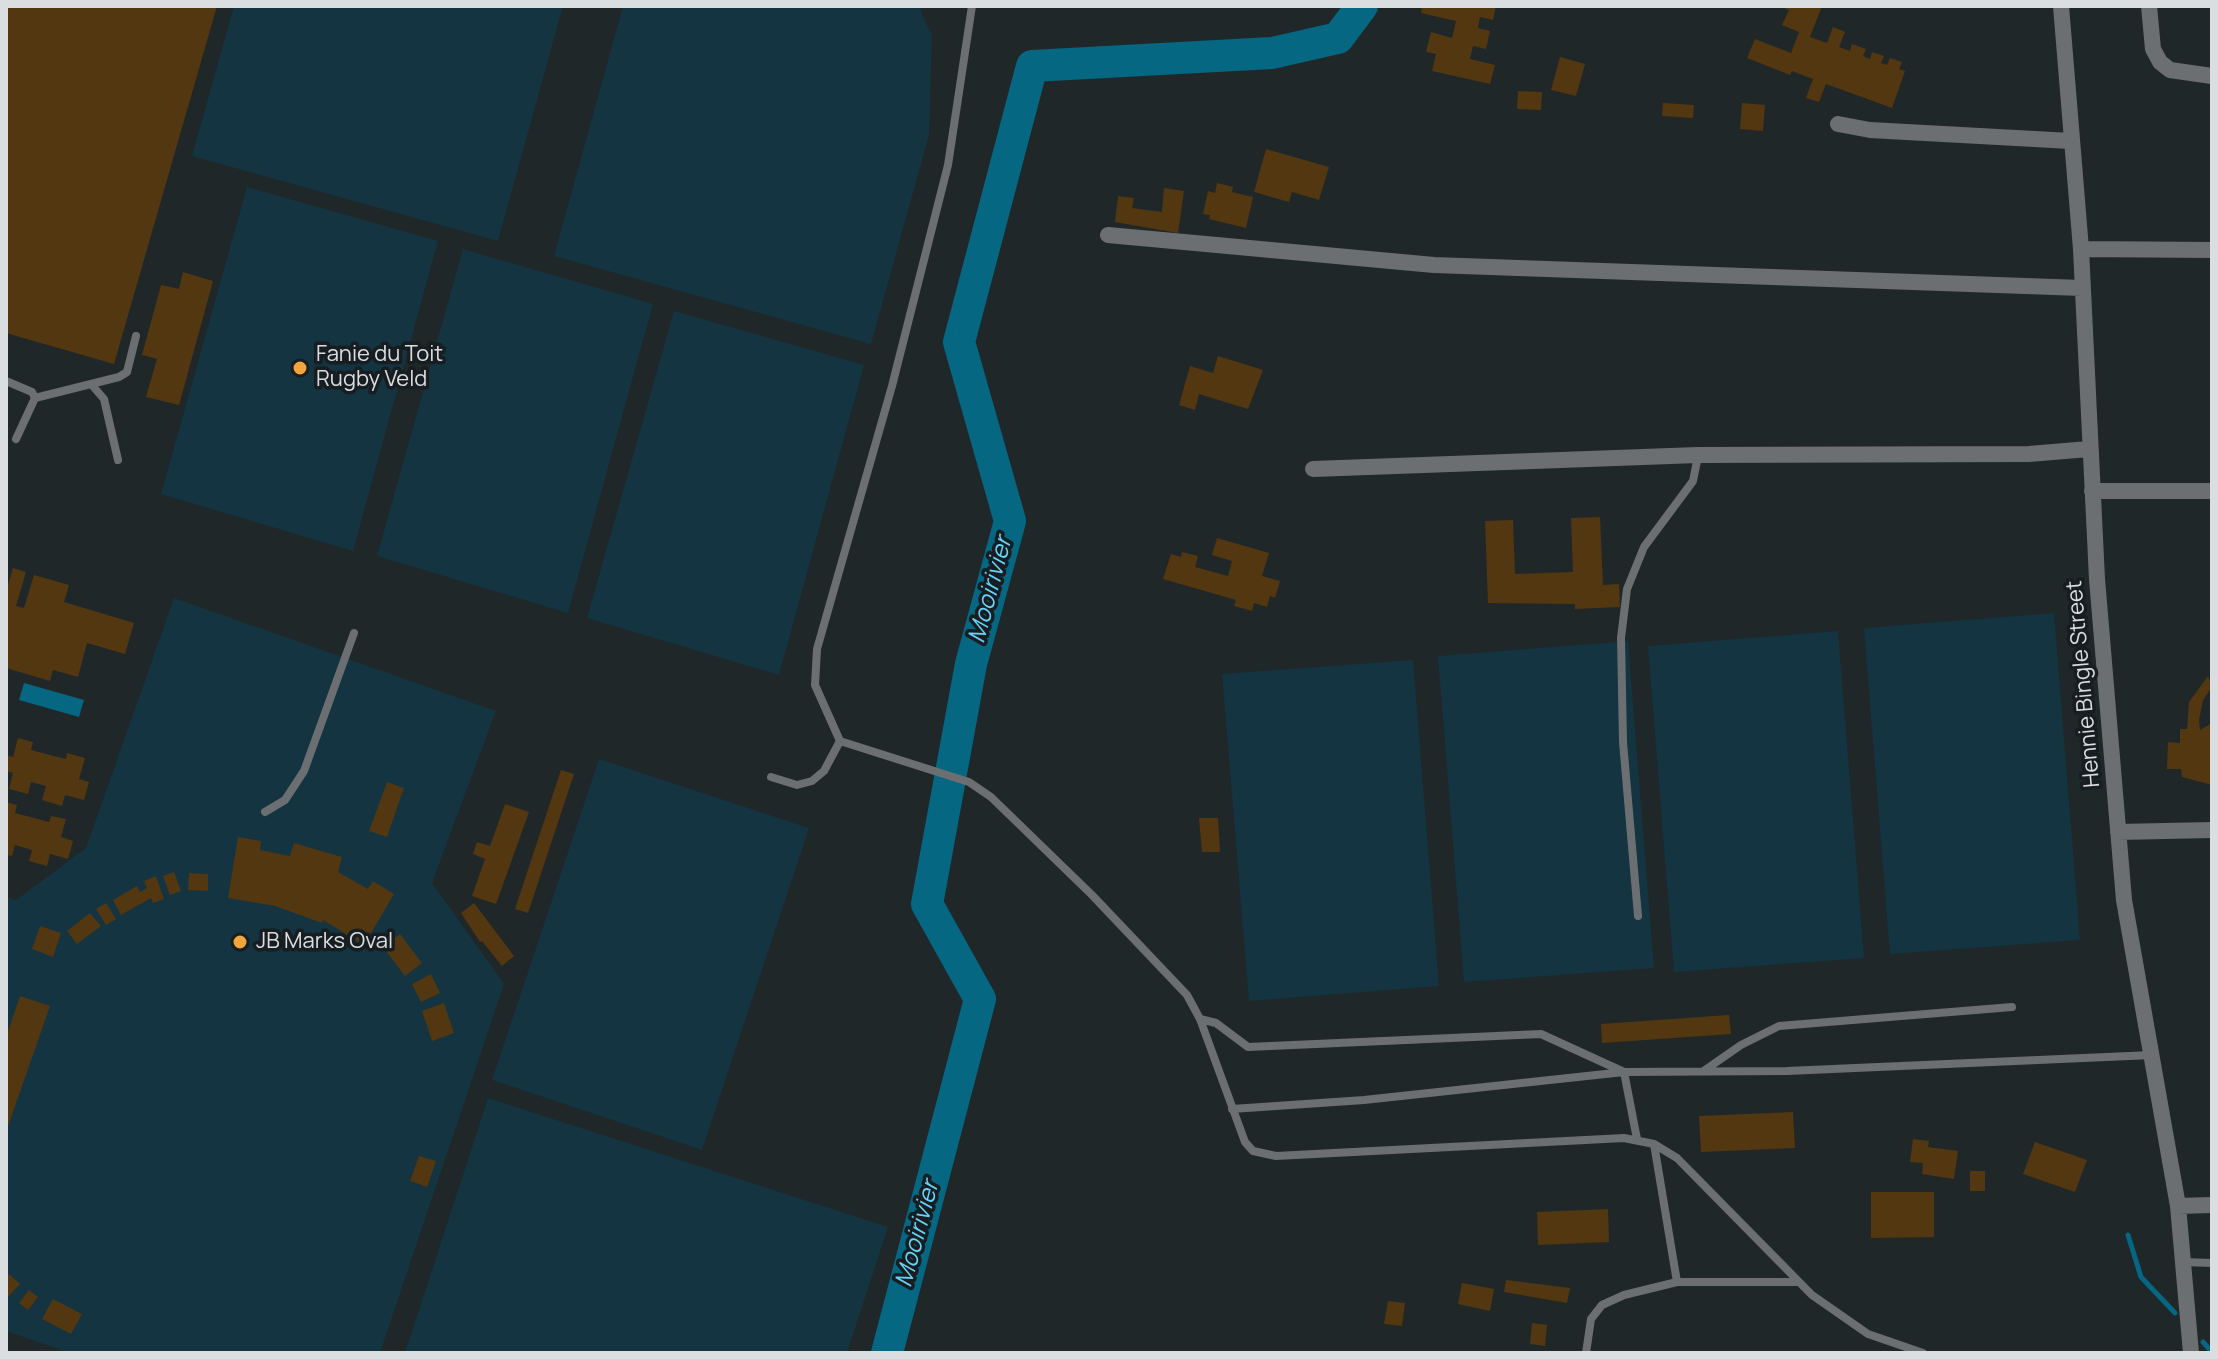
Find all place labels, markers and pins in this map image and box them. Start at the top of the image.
place label: Fanie du Toit Rugby Veld [316,342,443,394]
marker: Fanie du Toit Rugby Veld [291,359,309,377]
place label: JB Marks Oval [256,929,393,955]
marker: JB Marks Oval [231,933,249,951]

